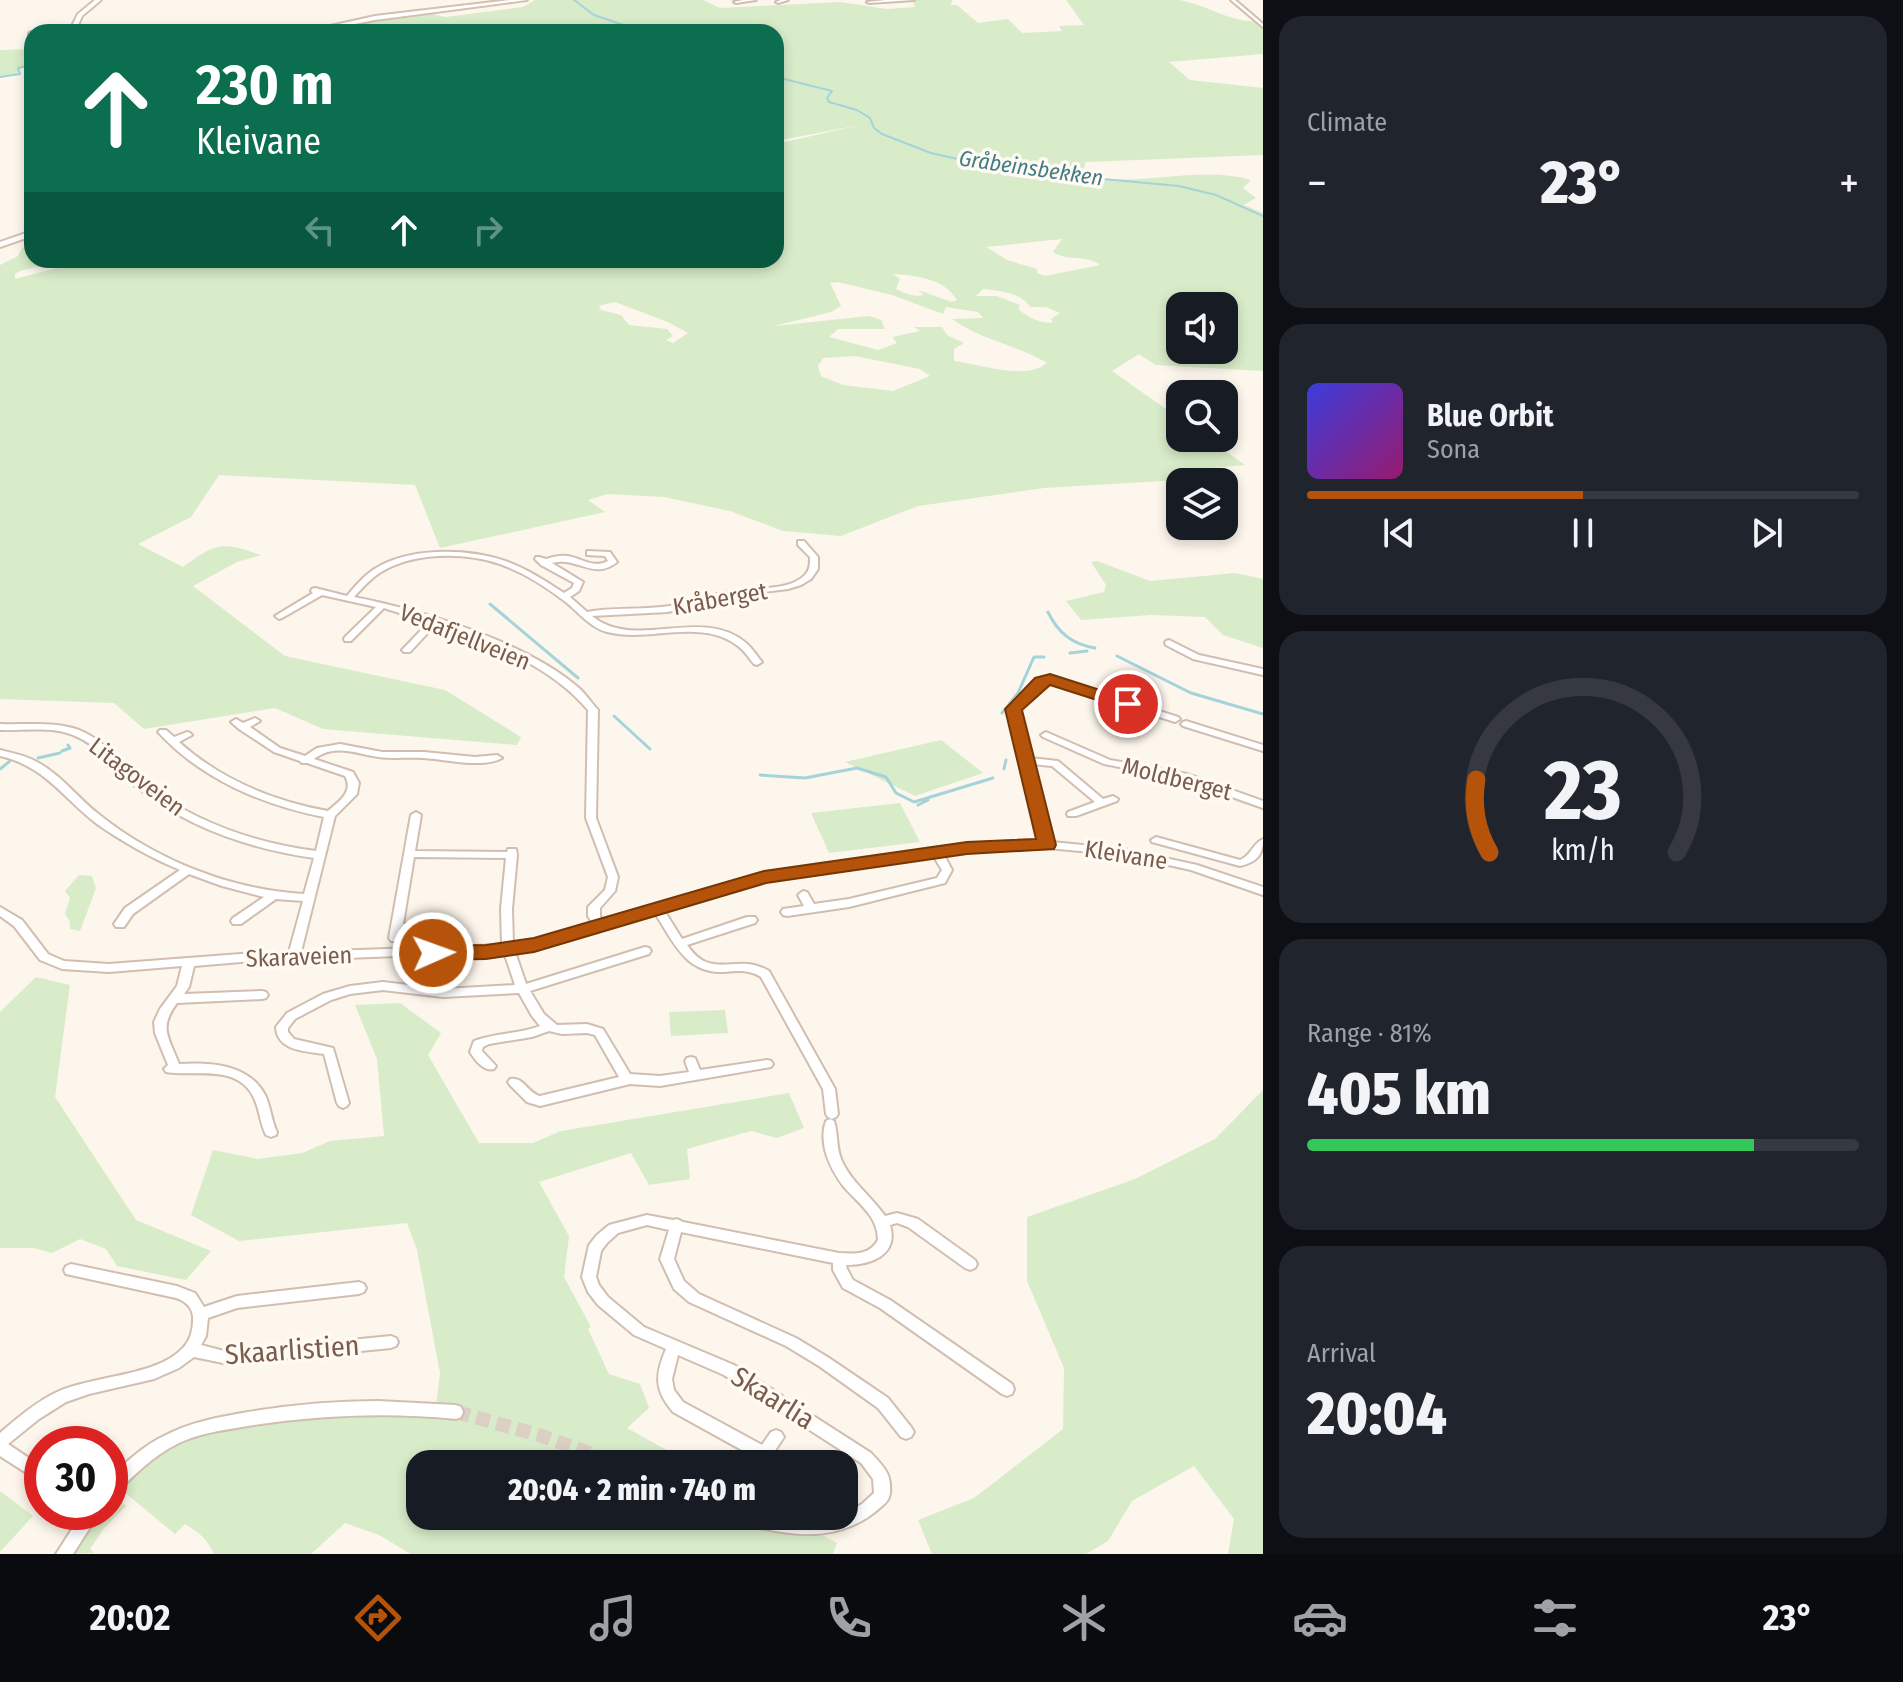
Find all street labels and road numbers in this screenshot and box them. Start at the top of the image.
street label: Kråberget [671,577,770,621]
street label: Vedafjellveien [395,598,535,676]
street label: Litagoveien [84,732,190,822]
street label: Moldberget [1119,752,1235,806]
street label: Kleivane [1083,835,1169,875]
street label: Skaraveien [245,941,353,973]
street label: Skaarlistien [224,1329,360,1371]
street label: Skaarlia [725,1360,821,1436]

